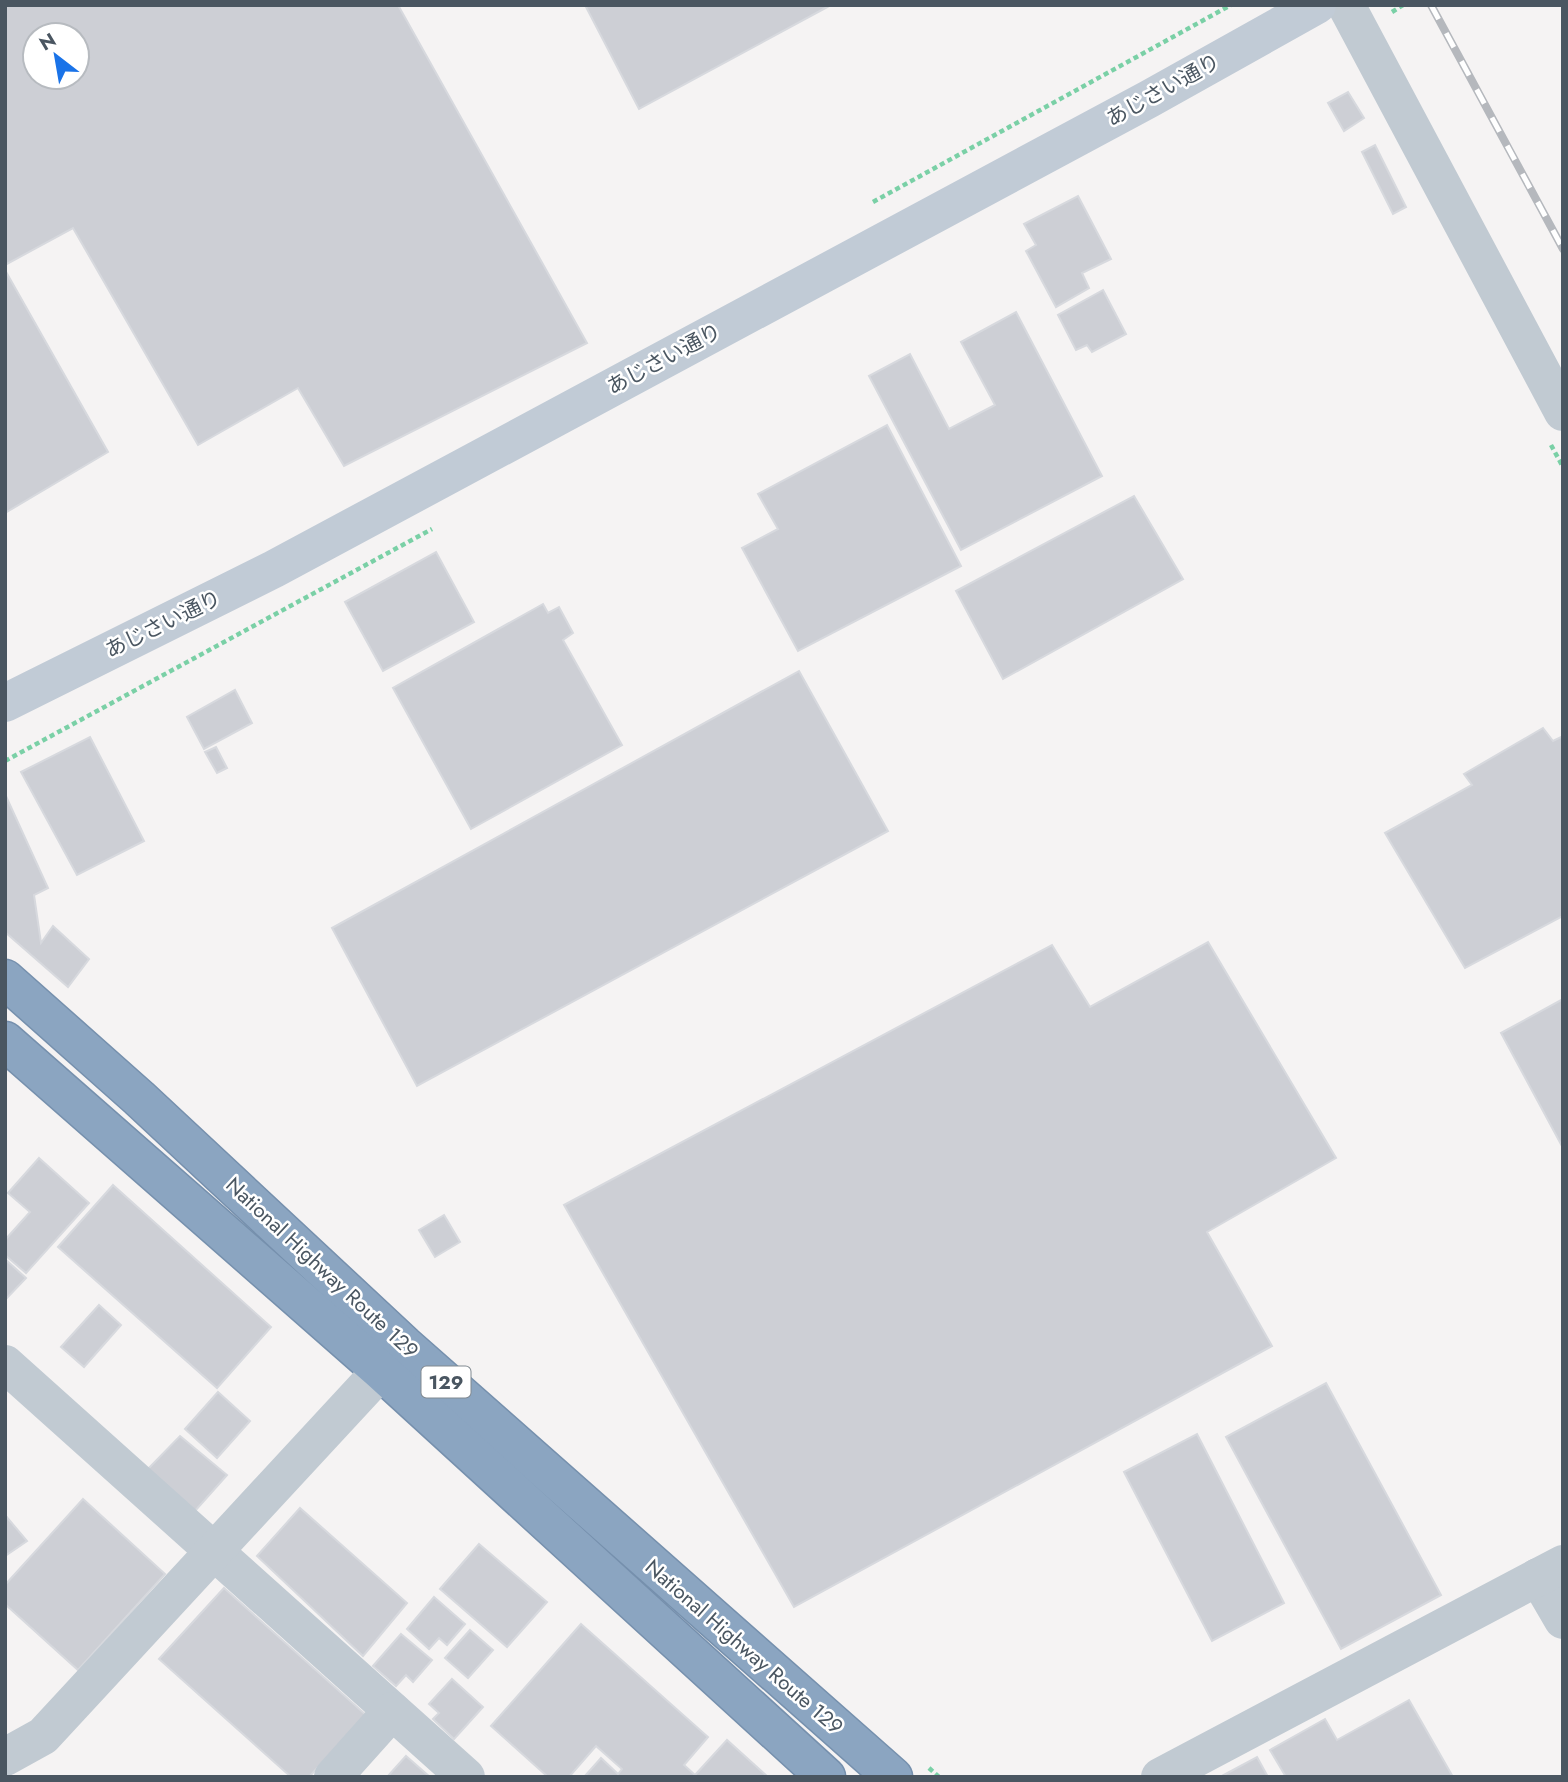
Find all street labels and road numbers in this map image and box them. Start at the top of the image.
street label: あじさい通り [1101,46,1225,134]
street label: あじさい通り [601,316,727,402]
street label: あじさい通り [100,583,226,665]
street label: National Highway Route 129 [219,1171,425,1365]
road number: 129 [422,1366,471,1398]
street label: National Highway Route 129 [638,1552,850,1742]

